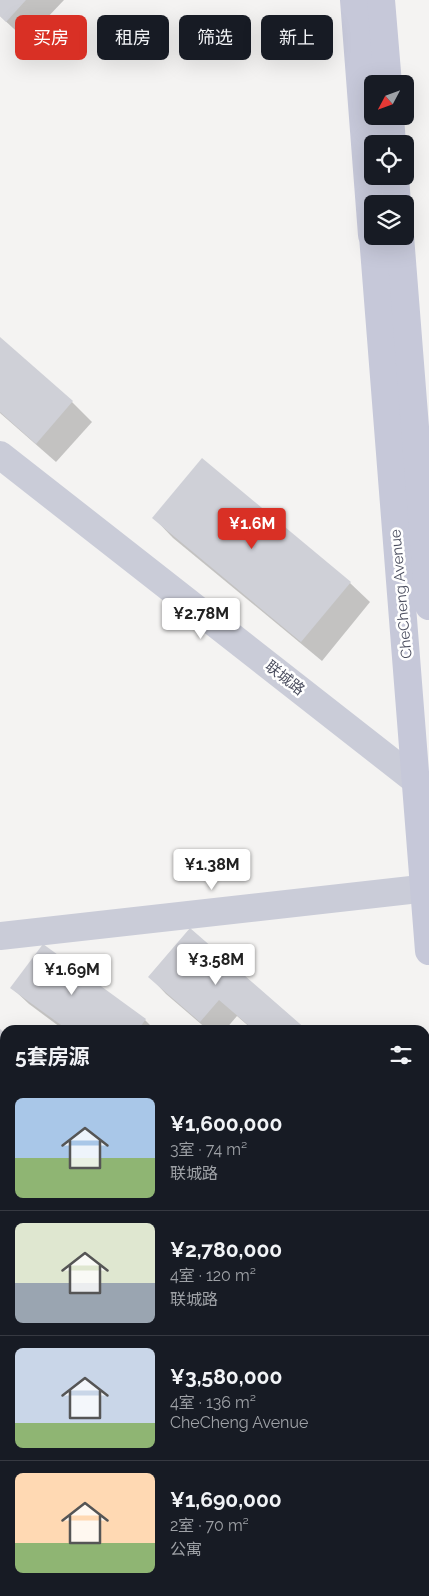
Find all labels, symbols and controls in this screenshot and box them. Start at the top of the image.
chip: 买房 [15,15,87,60]
chip: 租房 [97,15,169,60]
chip: 筛选 [179,15,251,60]
chip: 新上 [261,15,333,60]
north arrow [364,75,414,125]
map controls [364,75,414,245]
button: locate [364,135,414,185]
button: layers [364,195,414,245]
pin: ¥1.6M [217,508,287,550]
text: ¥1.6M [229,514,275,533]
street label: CheCheng Avenue [386,528,416,659]
pin: ¥2.78M [160,598,242,640]
text: ¥2.78M [173,604,229,623]
street label: 联城路 [262,657,308,699]
pin: ¥1.38M [171,848,253,891]
text: ¥1.38M [184,855,240,874]
pin: ¥3.58M [175,944,257,986]
text: ¥3.58M [188,950,244,969]
pin: ¥1.69M [31,954,113,996]
text: ¥1.69M [44,960,100,979]
icon: filters [387,1041,415,1069]
text: 5套房源 [15,1044,90,1069]
text: ¥1,600,000 [170,1111,282,1136]
icon: home [55,1118,115,1178]
text: 3室 · 74 m² [170,1140,247,1159]
text: 联城路 [170,1164,218,1183]
text: ¥2,780,000 [170,1237,282,1262]
icon: home [55,1243,115,1303]
text: 4室 · 120 m² [170,1266,256,1285]
text: 联城路 [170,1290,218,1309]
text: ¥3,580,000 [170,1364,282,1389]
icon: home [55,1368,115,1428]
text: 4室 · 136 m² [170,1393,256,1412]
text: CheCheng Avenue [170,1413,308,1432]
text: ¥1,690,000 [170,1487,282,1512]
icon: home [55,1493,115,1553]
text: 2室 · 70 m² [170,1516,249,1535]
text: 公寓 [170,1540,202,1559]

